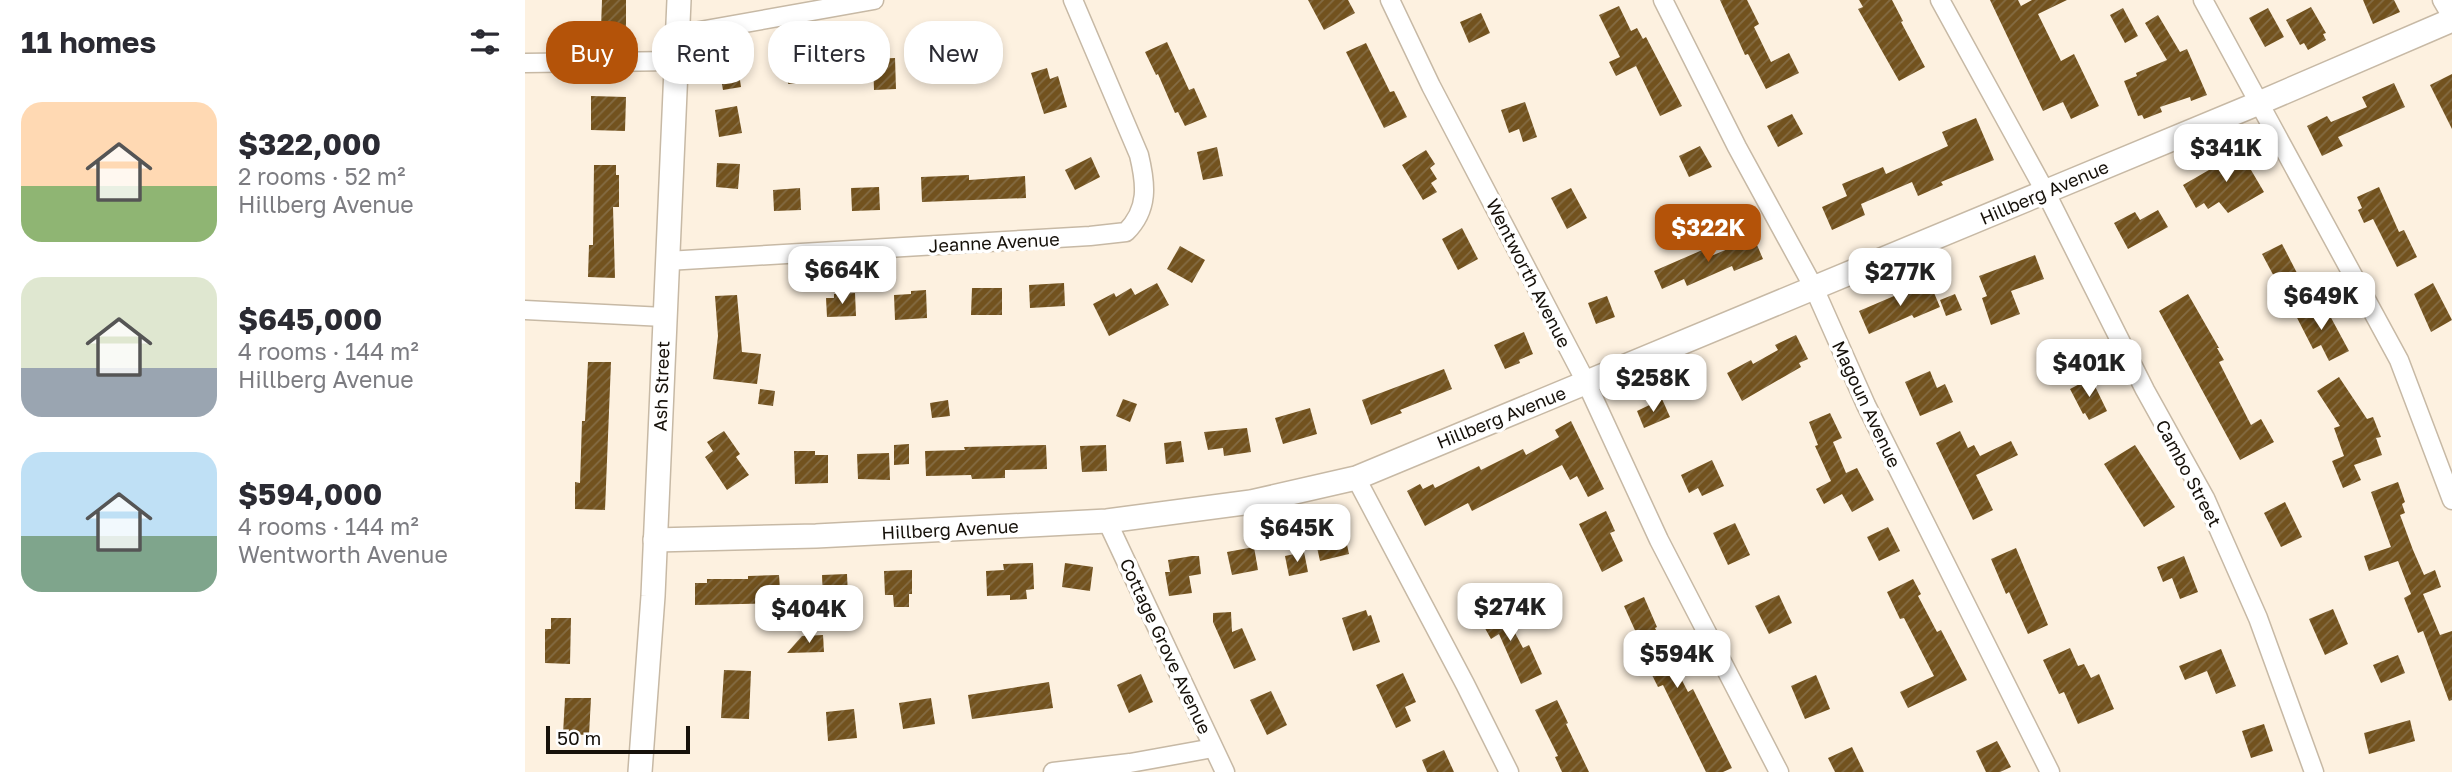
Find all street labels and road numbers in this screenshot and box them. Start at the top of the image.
street label: Hillberg Avenue [1976,155,2112,229]
street label: Wentworth Avenue [1482,195,1576,351]
street label: Jeanne Avenue [928,228,1060,256]
street label: Magoun Avenue [1828,337,1906,471]
street label: Ash Street [648,340,674,432]
street label: Hillberg Avenue [1433,381,1569,453]
street label: Cambo Street [2152,416,2226,530]
street label: Hillberg Avenue [881,514,1019,544]
street label: Cottage Grove Avenue [1116,555,1216,737]

